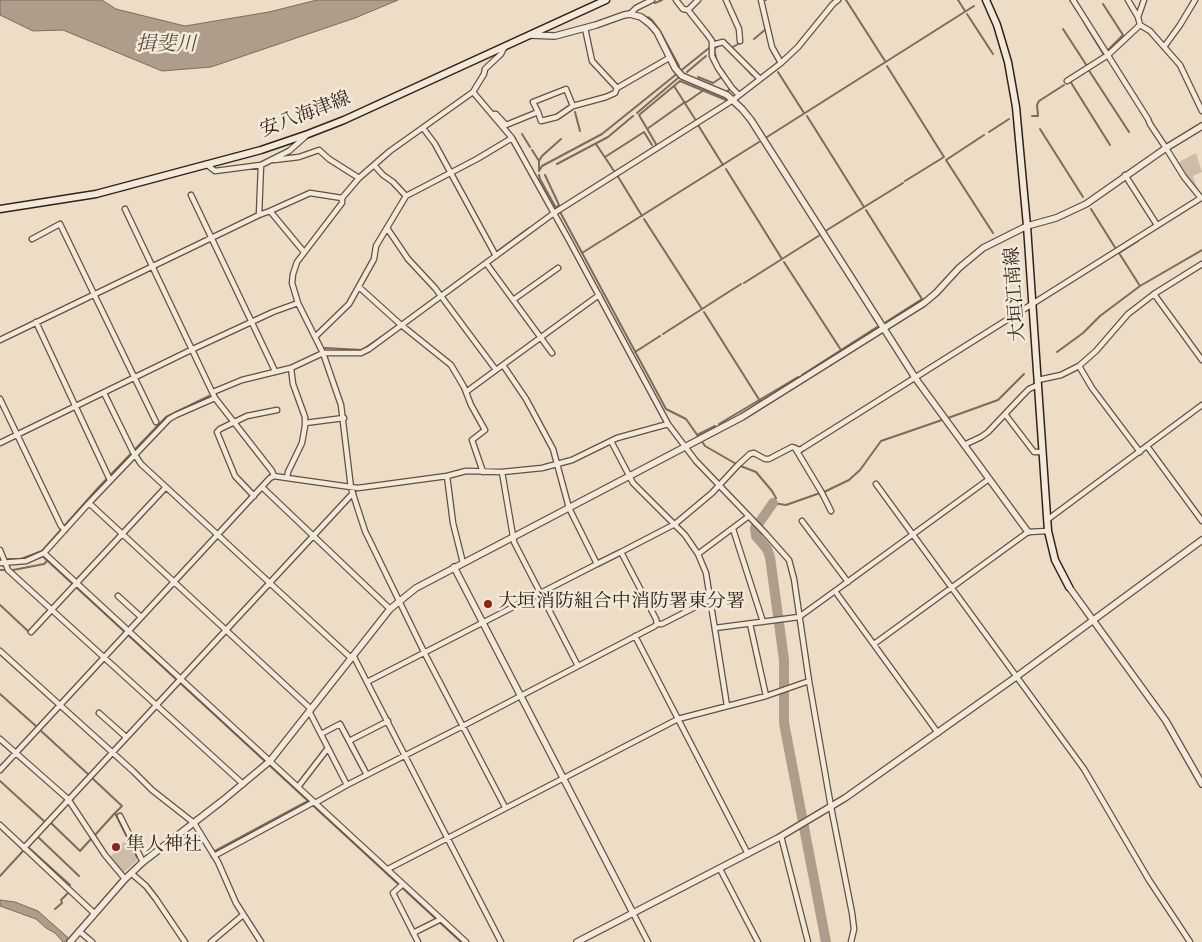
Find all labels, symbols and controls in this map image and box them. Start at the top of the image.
water label: 揖斐川 [136,34,196,58]
street label: 安八海津線 [258,88,354,144]
street label: 大垣江南線 [1002,246,1032,342]
place label: 大垣消防組合中消防署東分署 [498,593,745,615]
marker: 大垣消防組合中消防署東分署 [482,598,494,610]
place label: 隼人神社 [126,836,202,858]
marker: 隼人神社 [110,841,122,853]

